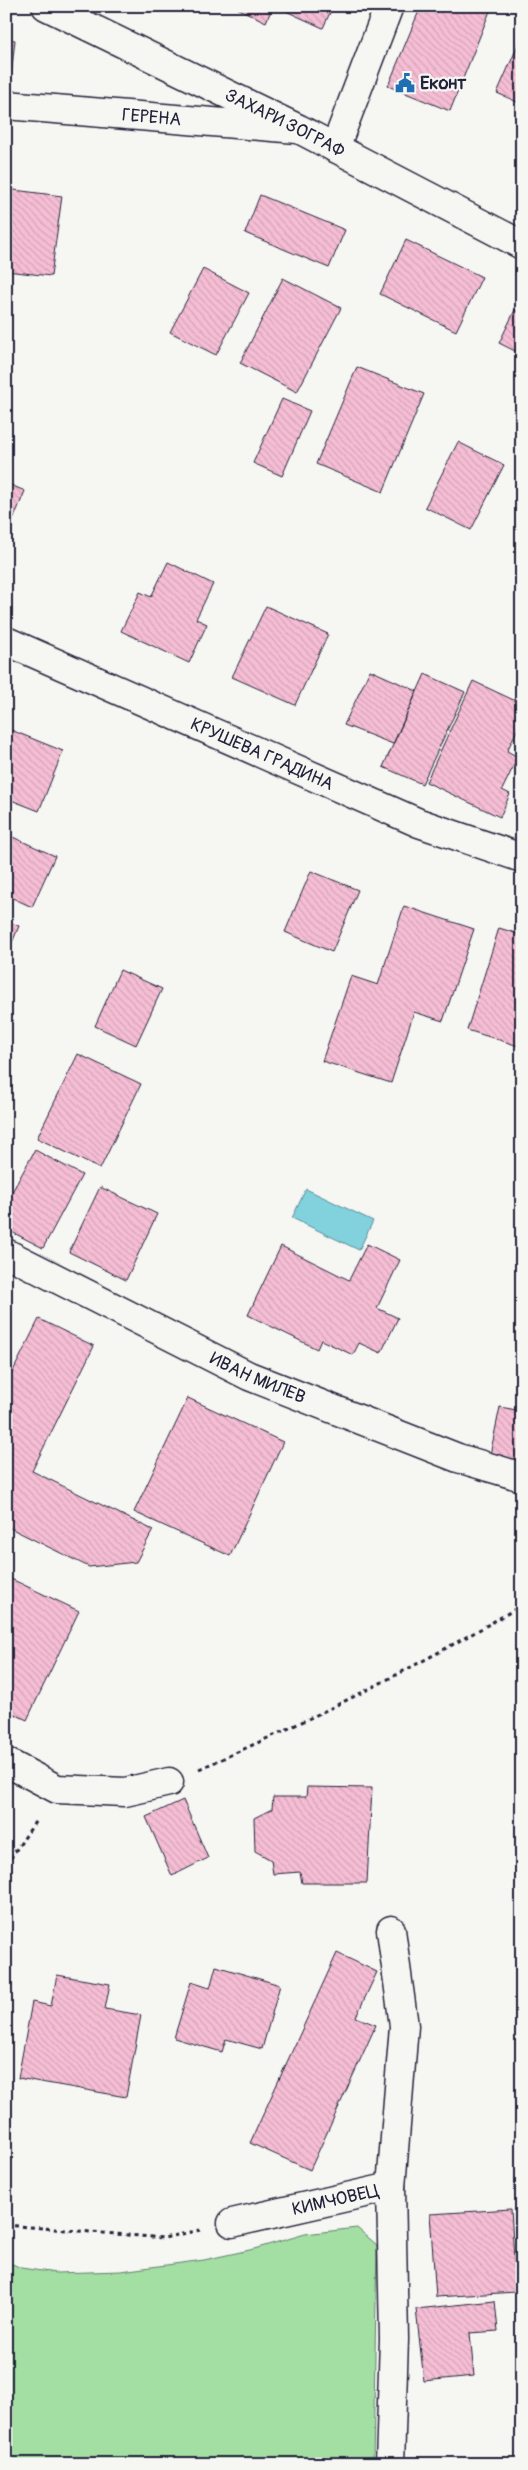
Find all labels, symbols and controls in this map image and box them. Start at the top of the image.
public building icon: Еконт [394,72,416,94]
place label: Еконт [420,72,467,95]
street label: ЗАХАРИ ЗОГРАФ [221,83,349,162]
street label: ГЕРЕНА [121,103,182,131]
street label: КРУШЕВА ГРАДИНА [187,712,338,796]
street label: ИВАН МИЛЕВ [206,1347,309,1409]
street label: КИМЧОВЕЦ [290,2179,381,2221]

